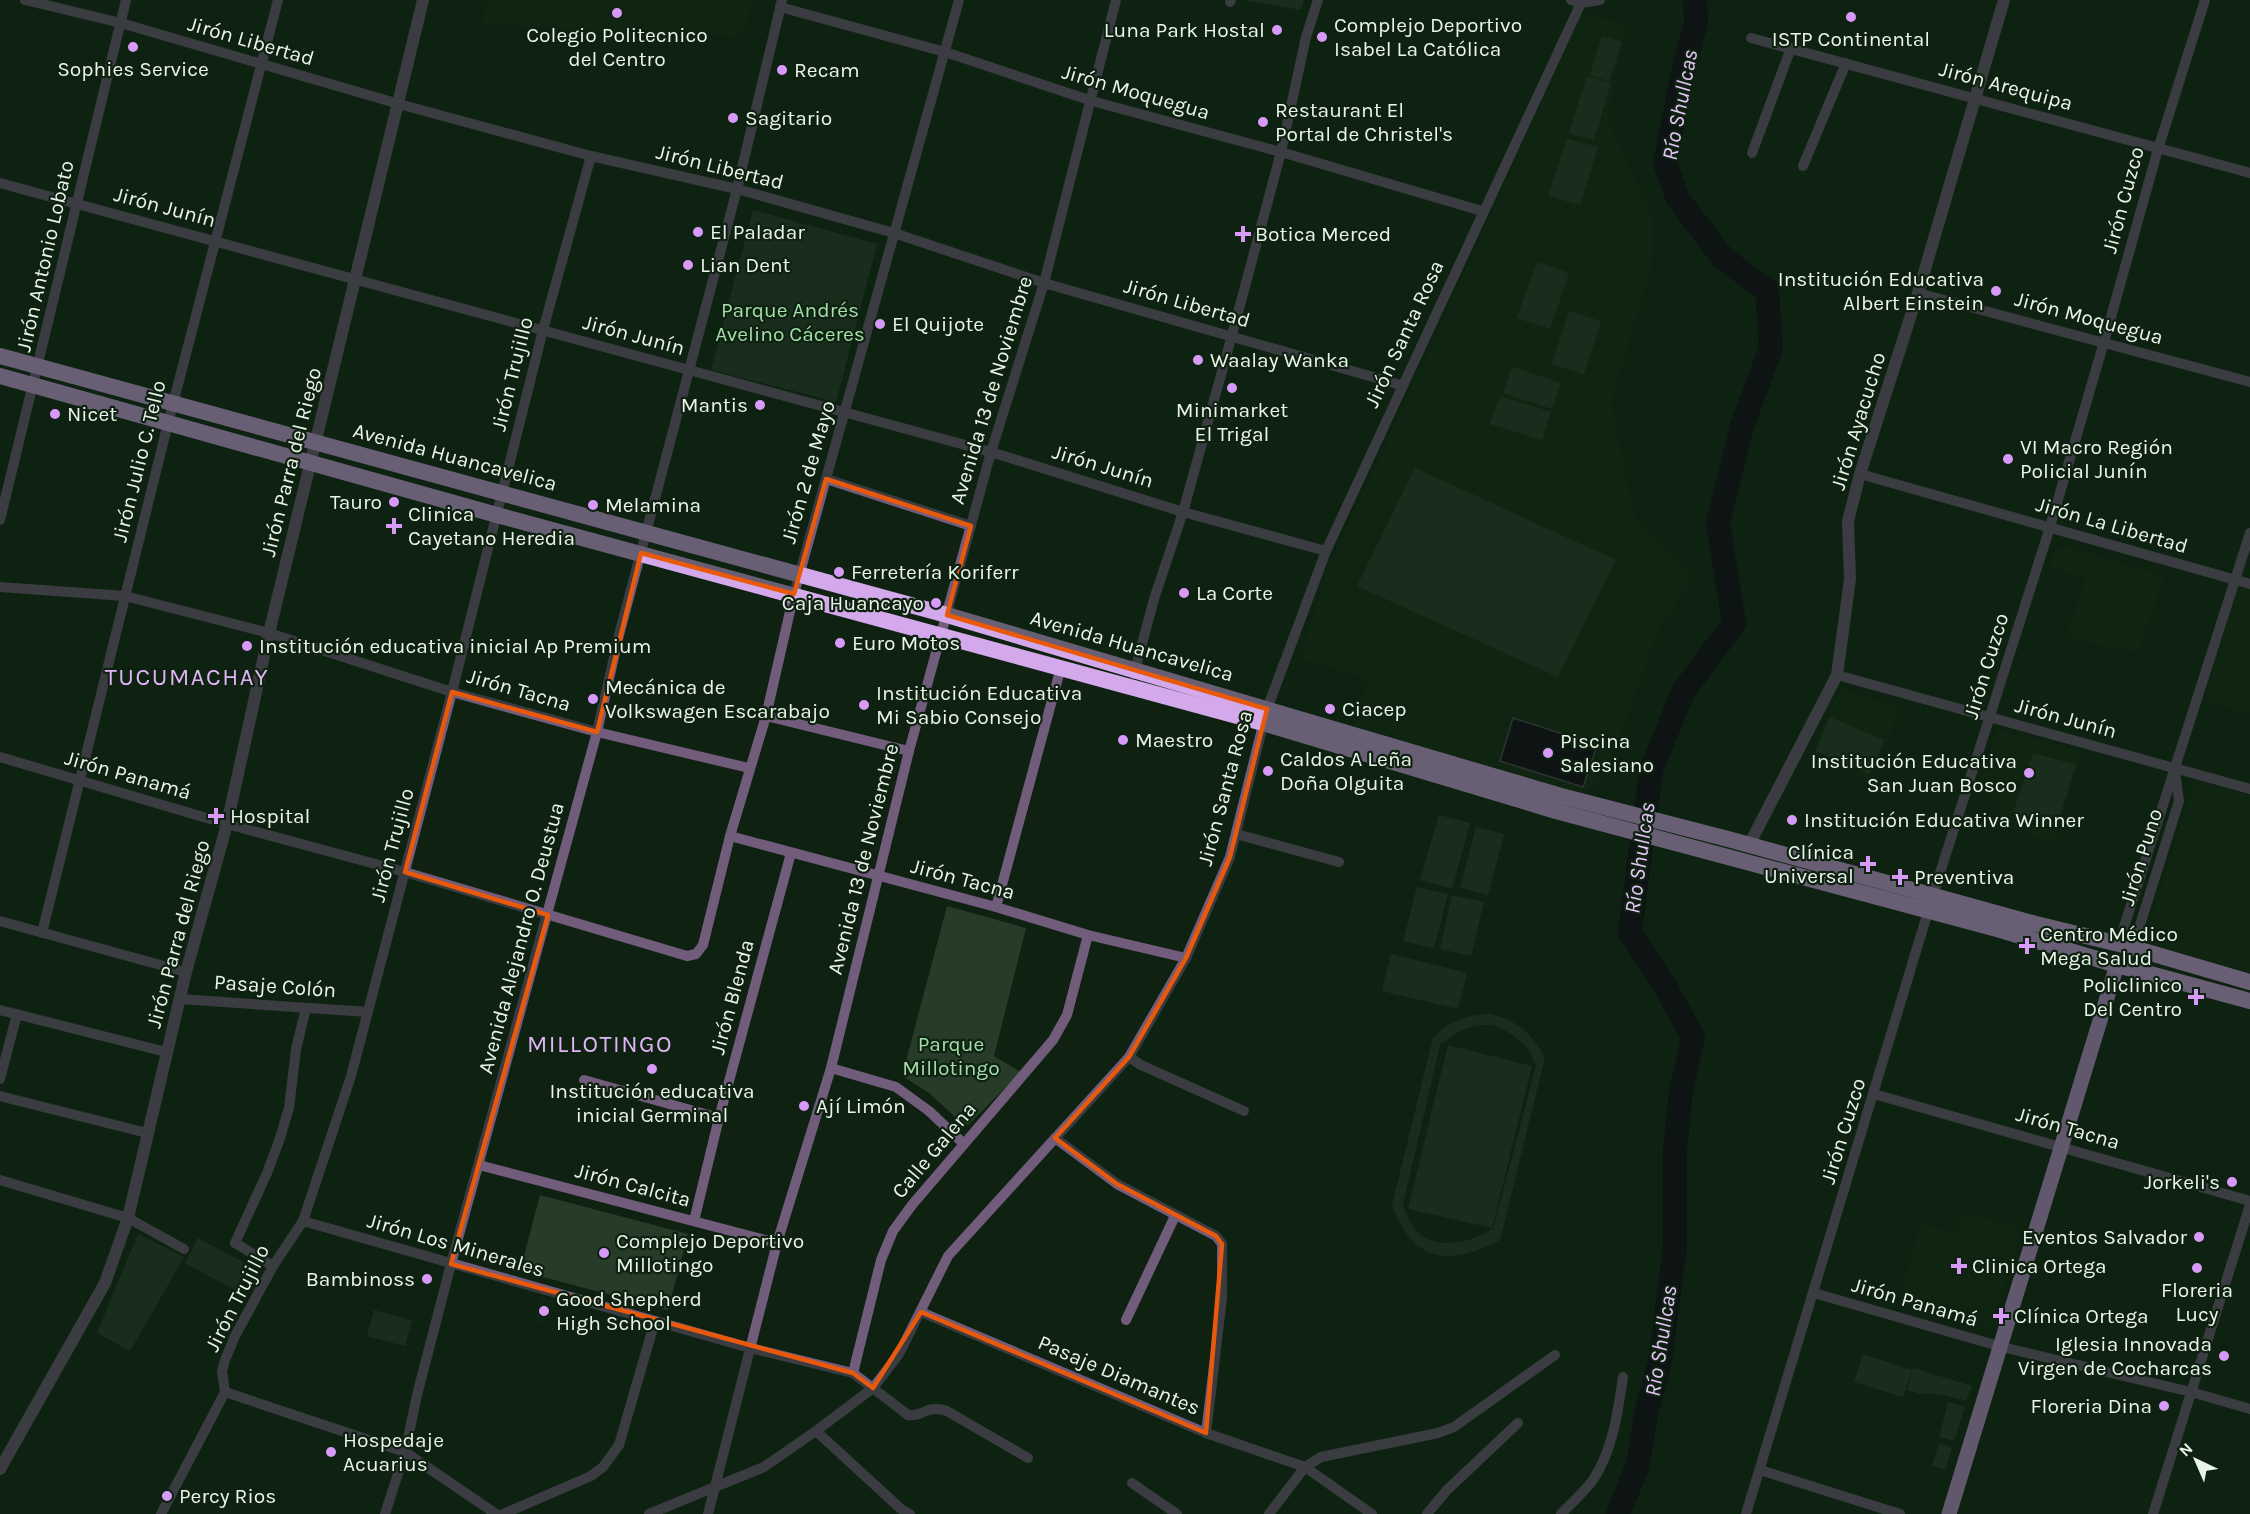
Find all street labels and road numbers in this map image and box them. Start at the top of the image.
street label: Jirón Libertad [185,12,317,70]
street label: Jirón Arequipa [1937,57,2075,115]
street label: Jirón Moquegua [1059,59,1213,125]
street label: Jirón Libertad [654,140,786,194]
street label: Jirón Cuzco [2097,144,2149,256]
street label: Jirón Antonio Lobato [11,158,79,354]
street label: Jirón Junín [112,182,218,232]
street label: Jirón Santa Rosa [1359,257,1449,411]
street label: Avenida 13 de Noviembre [945,273,1037,507]
street label: Jirón Libertad [1121,274,1253,332]
street label: Jirón Moquegua [2012,287,2166,349]
street label: Jirón Junín [581,310,687,360]
street label: Jirón Trujillo [486,314,538,434]
street label: Jirón Ayacucho [1826,349,1890,493]
street label: Jirón Parra del Riego [256,365,326,559]
street label: Jirón Julio C. Tello [107,378,171,544]
street label: Jirón 2 de Mayo [776,398,840,546]
street label: Avenida Huancavelica [350,418,560,496]
street label: Jirón Junín [1050,439,1156,493]
street label: Jirón La Libertad [2033,492,2191,558]
street label: Avenida Huancavelica [1028,606,1236,686]
street label: Jirón Cuzco [1959,610,2013,722]
street label: Jirón Tacna [464,664,574,716]
street label: Jirón Junín [2013,693,2119,743]
street label: Jirón Santa Rosa [1193,708,1257,868]
street label: Avenida 13 de Noviembre [823,741,903,977]
street label: Jirón Panamá [62,746,194,804]
street label: Jirón Trujillo [365,785,419,905]
street label: Avenida Alejandro O. Deustua [473,800,569,1076]
street label: Jirón Puno [2115,806,2167,908]
street label: Jirón Parra del Riego [141,837,215,1031]
street label: Jirón Tacna [908,854,1018,904]
street label: Jirón Blenda [705,937,759,1057]
street label: Pasaje Colón [213,970,337,1002]
street label: Jirón Cuzco [1816,1075,1870,1187]
street label: Calle Galena [887,1097,981,1203]
street label: Jirón Tacna [2013,1102,2123,1154]
street label: Jirón Calcita [573,1158,693,1212]
street label: Jirón Los Minerales [365,1208,547,1282]
street label: Jirón Trujillo [200,1241,274,1355]
street label: Jirón Panamá [1849,1273,1981,1331]
street label: Pasaje Diamantes [1034,1330,1204,1420]

